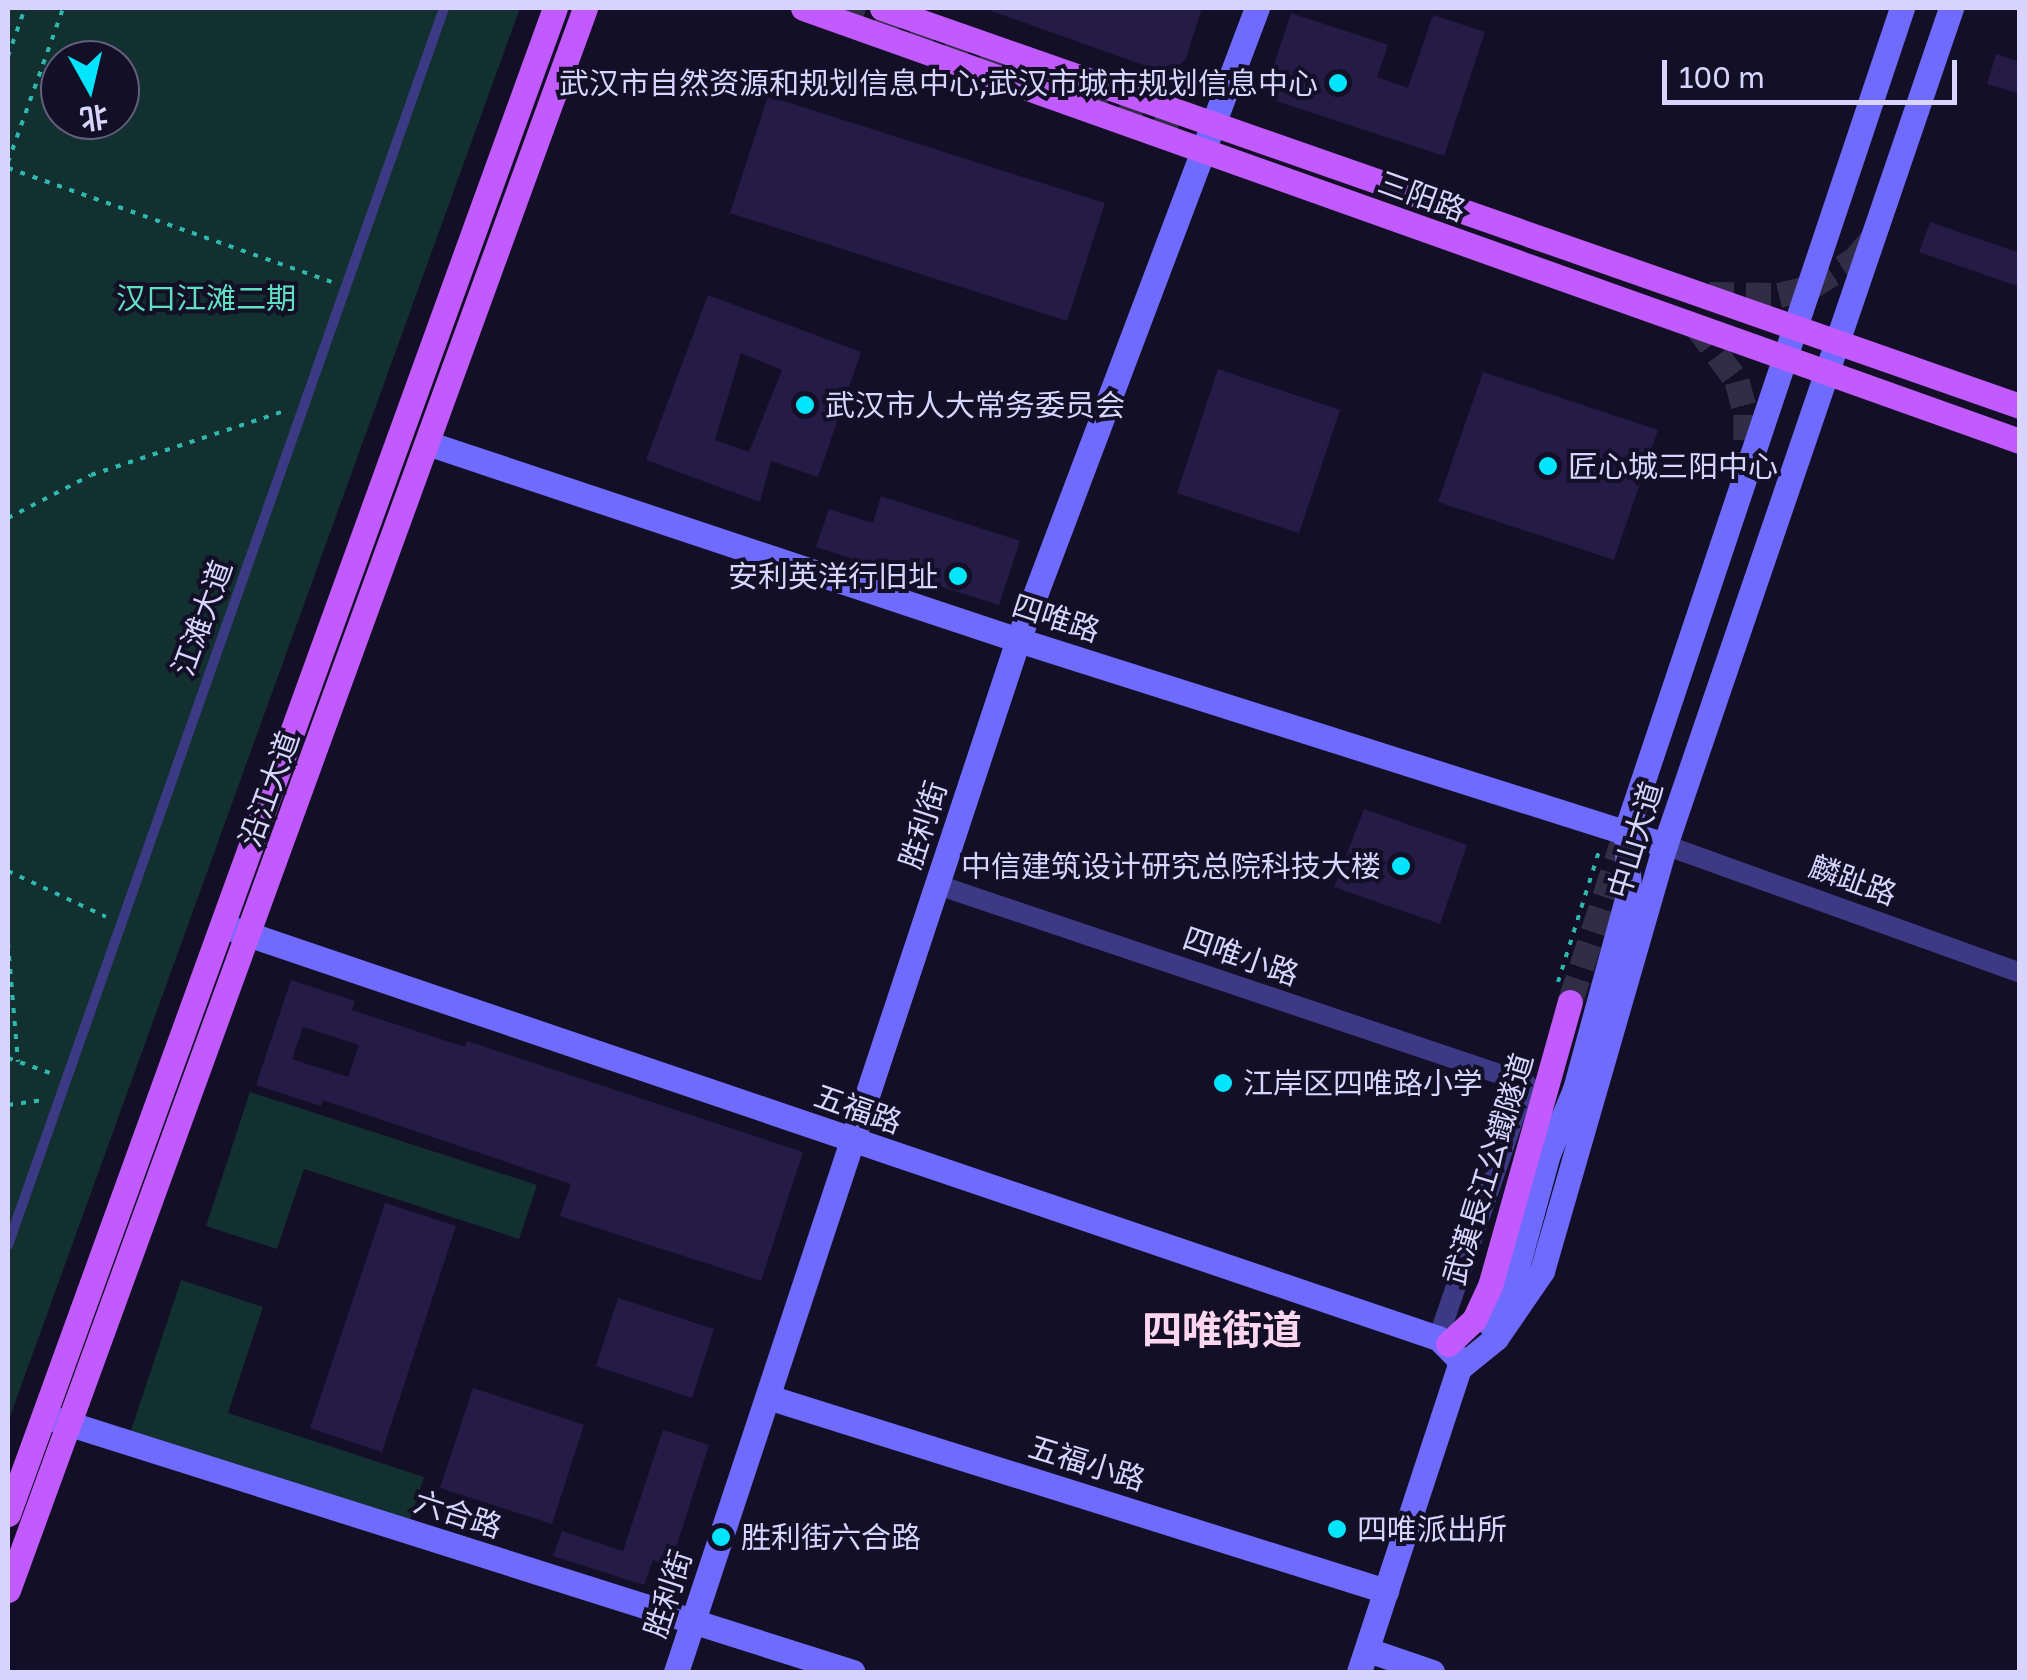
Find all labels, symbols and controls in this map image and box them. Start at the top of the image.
north arrow [40,40,140,140]
scale bar [1667,40,1962,102]
text: 100 m [1679,59,1765,95]
place label: 武汉市自然资源和规划信息中心;武汉市城市规划信息中心 [559,65,1318,101]
marker: 武汉市自然资源和规划信息中心;武汉市城市规划信息中心 [1327,72,1349,94]
text: 北 [78,100,110,137]
street label: 三阳路 [1374,164,1470,228]
park label: 汉口江滩二期 [116,280,296,316]
place label: 武汉市人大常务委员会 [825,387,1125,423]
marker: 武汉市人大常务委员会 [794,394,816,416]
place label: 匠心城三阳中心 [1568,448,1778,484]
marker: 匠心城三阳中心 [1537,455,1559,477]
street label: 江滩大道 [165,555,239,681]
place label: 安利英洋行旧址 [728,558,938,594]
marker: 安利英洋行旧址 [947,565,969,587]
street label: 四唯路 [1008,587,1104,649]
street label: 沿江大道 [232,726,306,852]
street label: 胜利街 [892,777,954,873]
street label: 中山大道 [1600,777,1670,903]
place label: 中信建筑设计研究总院科技大楼 [961,848,1381,884]
street label: 麟趾路 [1805,848,1901,912]
marker: 中信建筑设计研究总院科技大楼 [1390,855,1412,877]
street label: 四唯小路 [1178,919,1304,993]
street label: 武漢長江公鐵隧道 [1436,1049,1540,1289]
place label: 江岸区四唯路小学 [1243,1065,1483,1101]
marker: 江岸区四唯路小学 [1212,1072,1234,1094]
street label: 五福路 [810,1077,906,1141]
district label: 四唯街道 [1142,1305,1302,1353]
street label: 五福小路 [1024,1428,1150,1498]
street label: 六合路 [410,1483,506,1545]
place label: 四唯派出所 [1357,1511,1507,1547]
marker: 四唯派出所 [1326,1518,1348,1540]
place label: 胜利街六合路 [741,1519,921,1555]
marker: 胜利街六合路 [710,1526,732,1548]
street label: 胜利街 [637,1546,699,1642]

